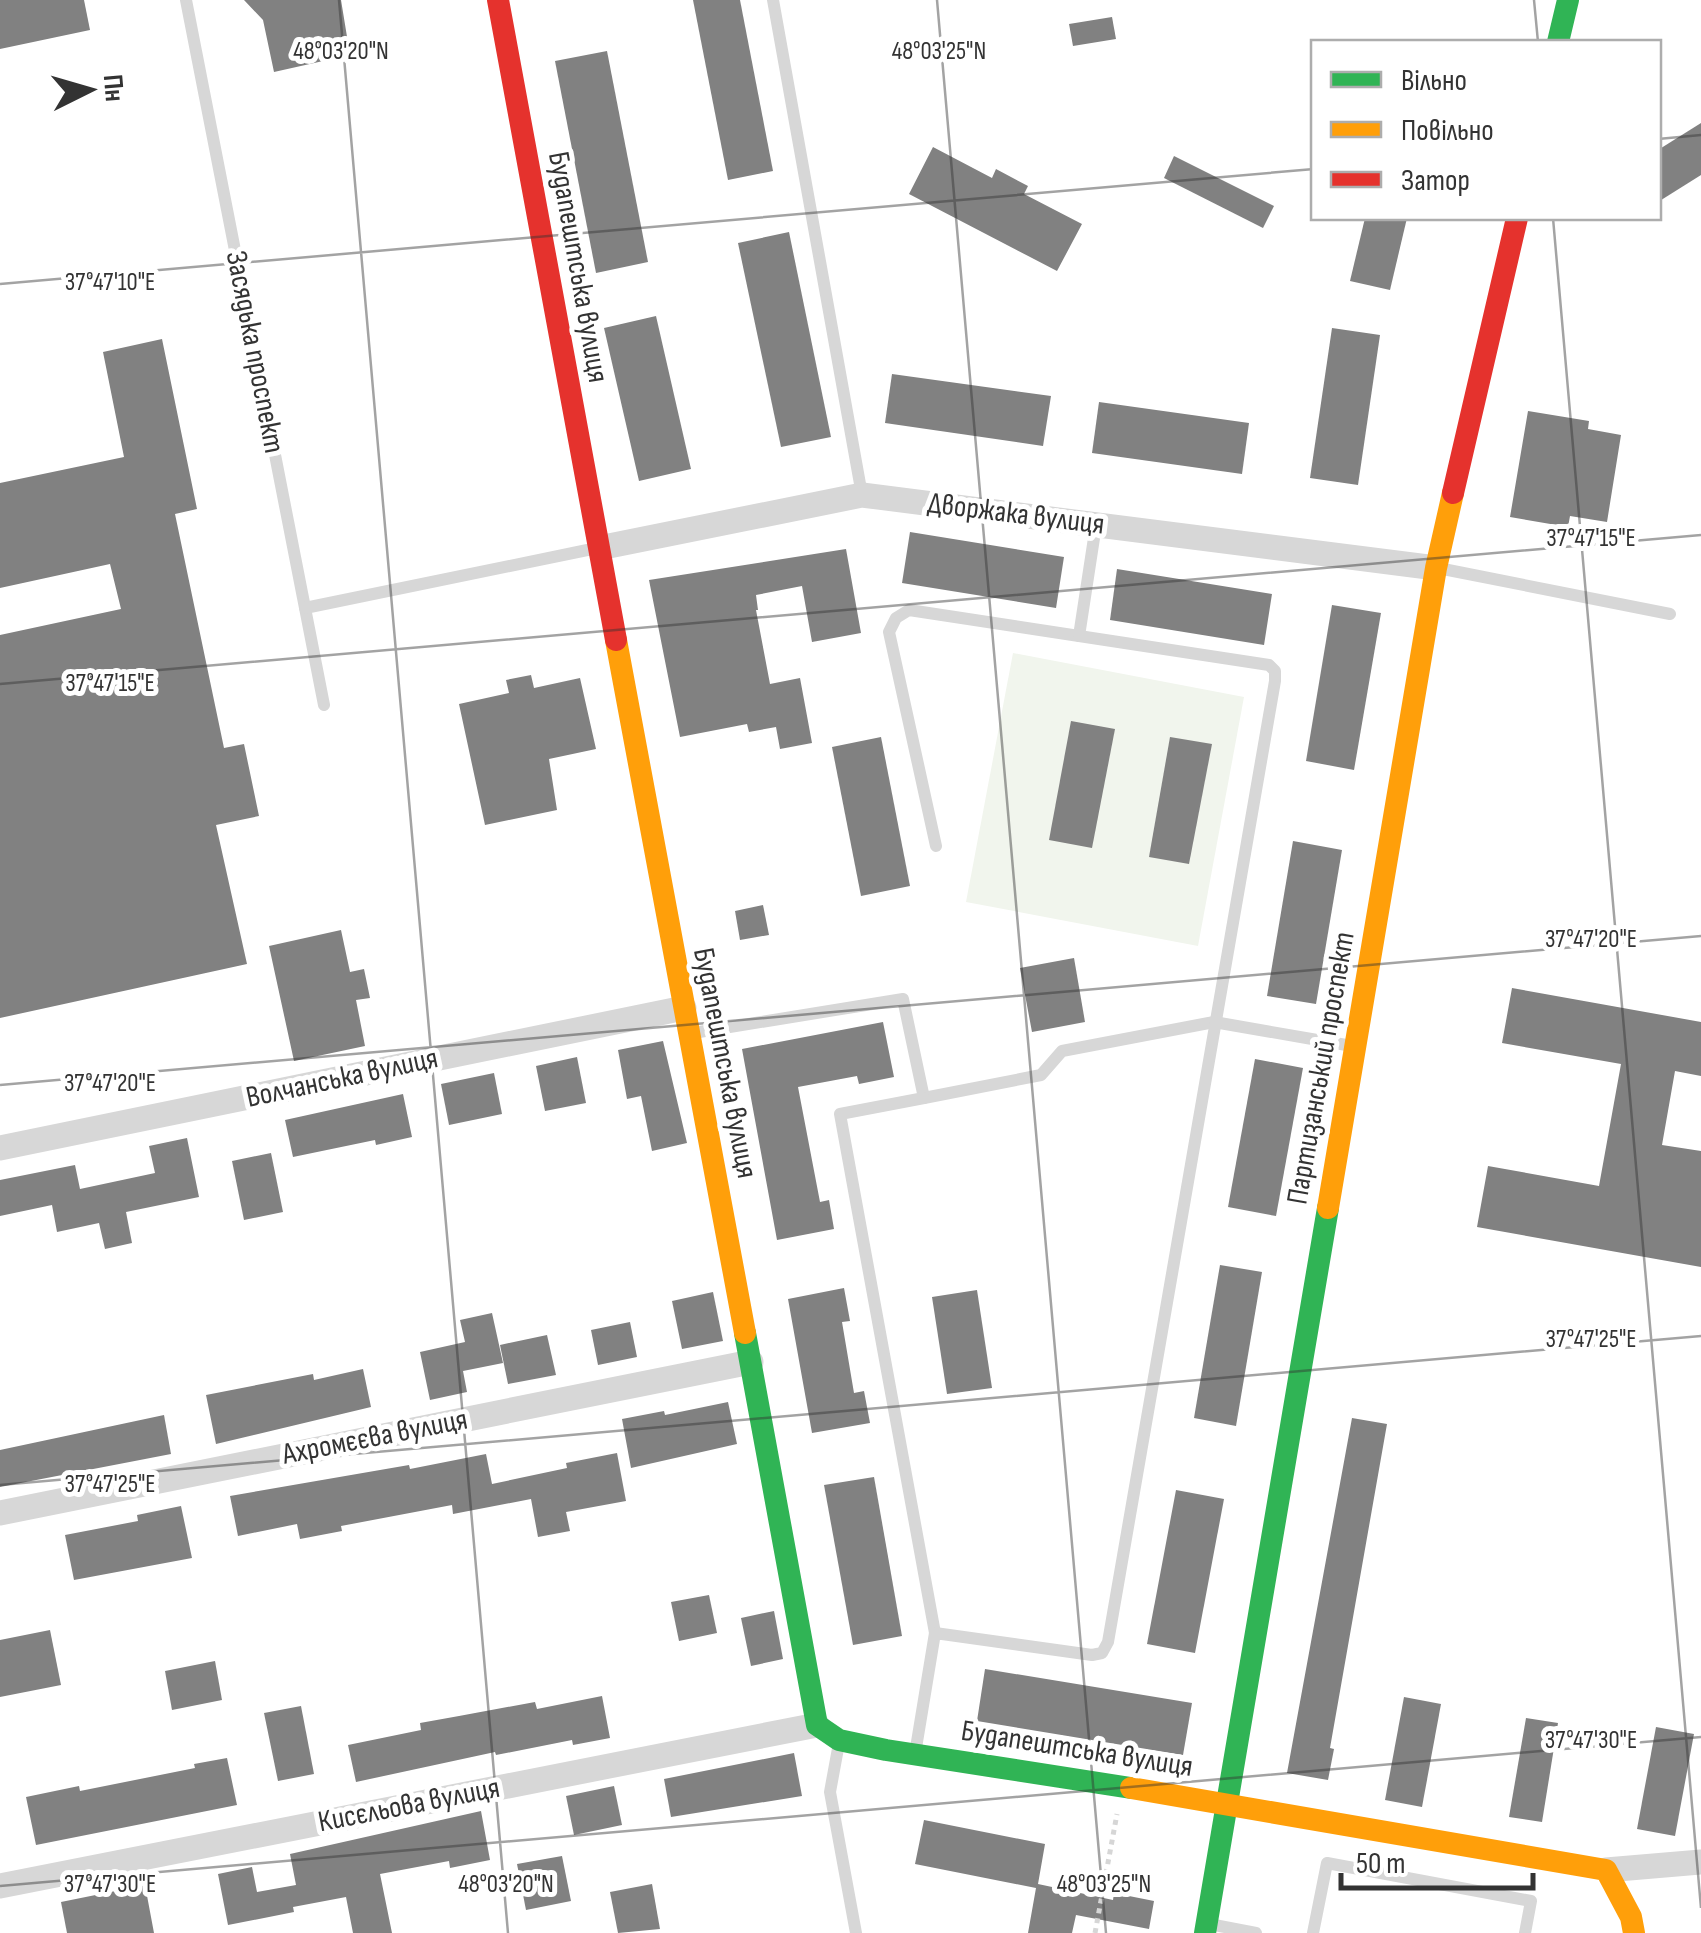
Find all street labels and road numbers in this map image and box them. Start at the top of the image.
street label: Будапештська вулиця [540,149,616,385]
street label: Засядька проспект [218,248,292,456]
street label: Дворжака вулиця [926,485,1106,543]
street label: Партизанський проспект [1279,929,1363,1207]
street label: Будапештська вулиця [685,945,765,1181]
street label: Волчанська вулиця [243,1040,441,1116]
street label: Ахромєєва вулиця [278,1401,471,1473]
street label: Будапештська вулиця [959,1713,1195,1785]
street label: Кисєльова вулиця [315,1770,503,1840]

